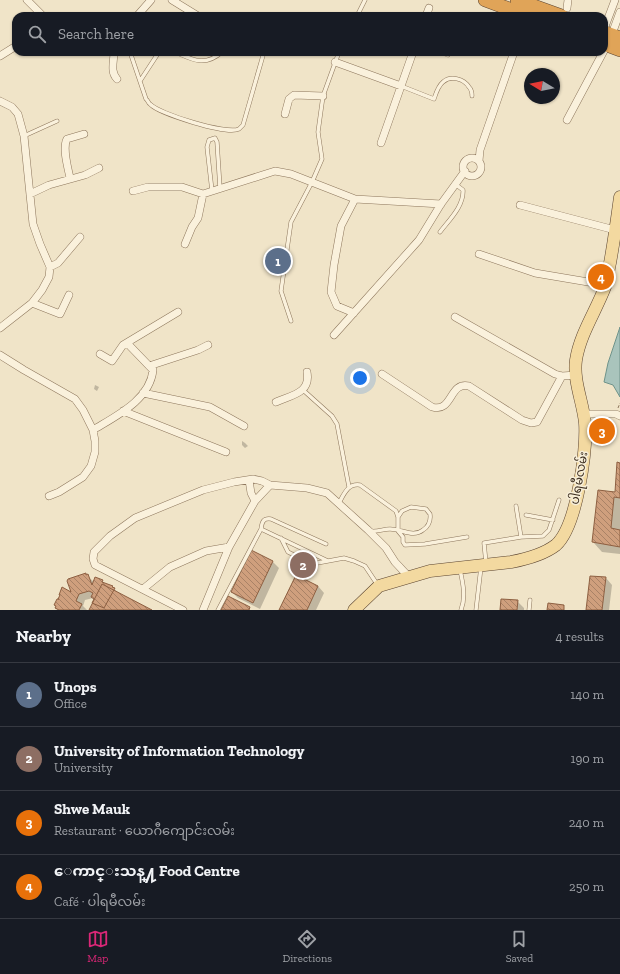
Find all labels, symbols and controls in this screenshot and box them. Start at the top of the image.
search box [12,12,608,56]
icon: search [26,23,48,45]
text: Search here [58,25,134,43]
north arrow [524,68,560,104]
pin: 1 [265,246,291,276]
pin: 4 [588,262,614,292]
your location [350,368,370,388]
pin: 3 [589,416,615,446]
street label: ပါရမီလမ်း [565,450,593,506]
pin: 2 [290,550,316,580]
text: Nearby [16,626,71,646]
text: 4 results [556,629,604,644]
text: Unops [54,678,97,696]
text: 1 [26,687,32,702]
text: 140 m [570,687,604,702]
text: Office [54,696,87,711]
text: University of Information Technology [54,742,305,760]
text: 2 [26,751,32,766]
text: 190 m [570,751,604,766]
text: University [54,760,113,775]
text: Shwe Mauk [54,800,130,818]
text: 3 [26,815,32,830]
text: 240 m [569,815,604,830]
text: Restaurant · ယောဂီကျောင်းလမ်း [54,823,235,838]
text: ေကာင္းသန္႔ Food Centre [54,862,240,880]
text: 4 [25,879,33,894]
text: 250 m [569,879,604,894]
text: Café · ပါရမီလမ်း [54,894,146,909]
tab: Map [87,928,109,965]
tab: Directions [282,928,332,965]
tab: Saved [506,928,533,965]

